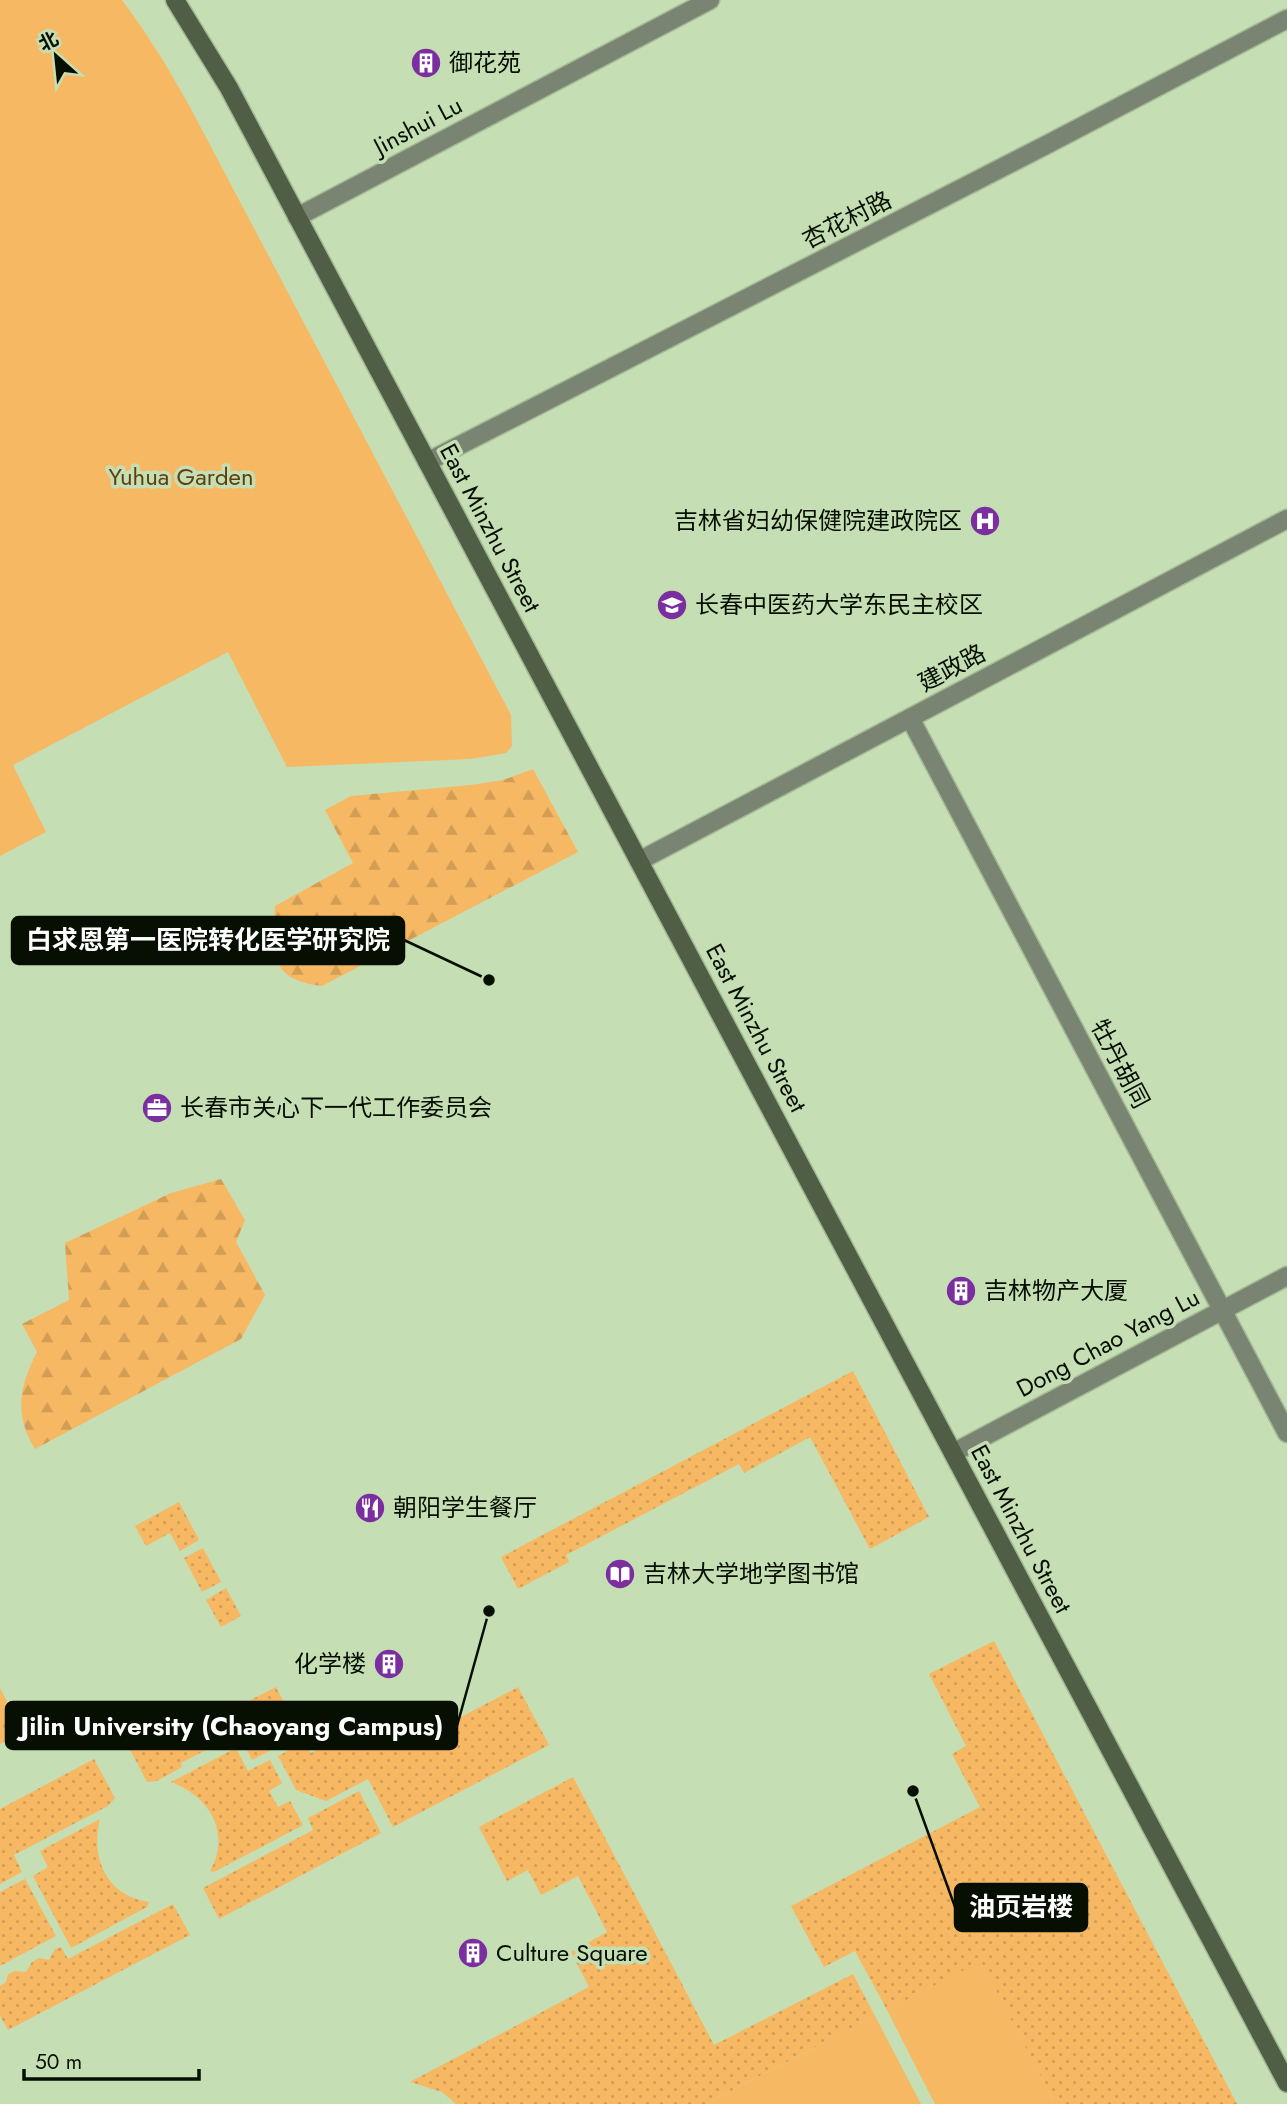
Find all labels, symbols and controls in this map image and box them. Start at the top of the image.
north arrow [21,21,91,91]
text: 北 [34,25,63,58]
place label: 御花苑 [449,45,521,80]
building icon: 御花苑 [409,46,443,80]
street label: Jinshui Lu [365,88,468,165]
street label: 杏花村路 [796,182,897,257]
street label: East Minzhu Street [431,437,550,618]
park label: Yuhua Garden [108,459,254,494]
place label: 吉林省妇幼保健院建政院区 [674,503,962,538]
hospital icon: 吉林省妇幼保健院建政院区 [968,504,1002,538]
place label: 长春中医药大学东民主校区 [695,587,983,622]
school or university icon: 长春中医药大学东民主校区 [655,588,689,622]
street label: 建政路 [912,635,992,700]
callout: 白求恩第一医院转化医学研究院 [12,917,404,964]
text: 白求恩第一医院转化医学研究院 [26,921,390,959]
street label: East Minzhu Street [697,937,816,1118]
street label: 牡丹胡同 [1082,1013,1158,1114]
place label: 长春市关心下一代工作委员会 [180,1090,492,1125]
office icon: 长春市关心下一代工作委员会 [140,1091,174,1125]
place label: 吉林物产大厦 [984,1273,1128,1308]
building icon: 吉林物产大厦 [944,1274,978,1308]
street label: Dong Chao Yang Lu [1010,1279,1206,1406]
street label: East Minzhu Street [962,1438,1081,1619]
place label: 朝阳学生餐厅 [393,1490,537,1525]
restaurant icon: 朝阳学生餐厅 [353,1491,387,1525]
place label: 吉林大学地学图书馆 [643,1556,859,1591]
library icon: 吉林大学地学图书馆 [603,1557,637,1591]
place label: 化学楼 [294,1646,366,1681]
building icon: 化学楼 [372,1647,406,1681]
callout: Jilin University (Chaoyang Campus) [6,1702,457,1749]
text: Jilin University (Chaoyang Campus) [16,1707,443,1745]
callout: 油页岩楼 [955,1884,1087,1931]
text: 油页岩楼 [969,1888,1073,1926]
place label: Culture Square [496,1935,648,1970]
building icon: Culture Square [456,1936,490,1970]
scale bar [24,2038,200,2082]
text: 50 m [35,2047,82,2077]

